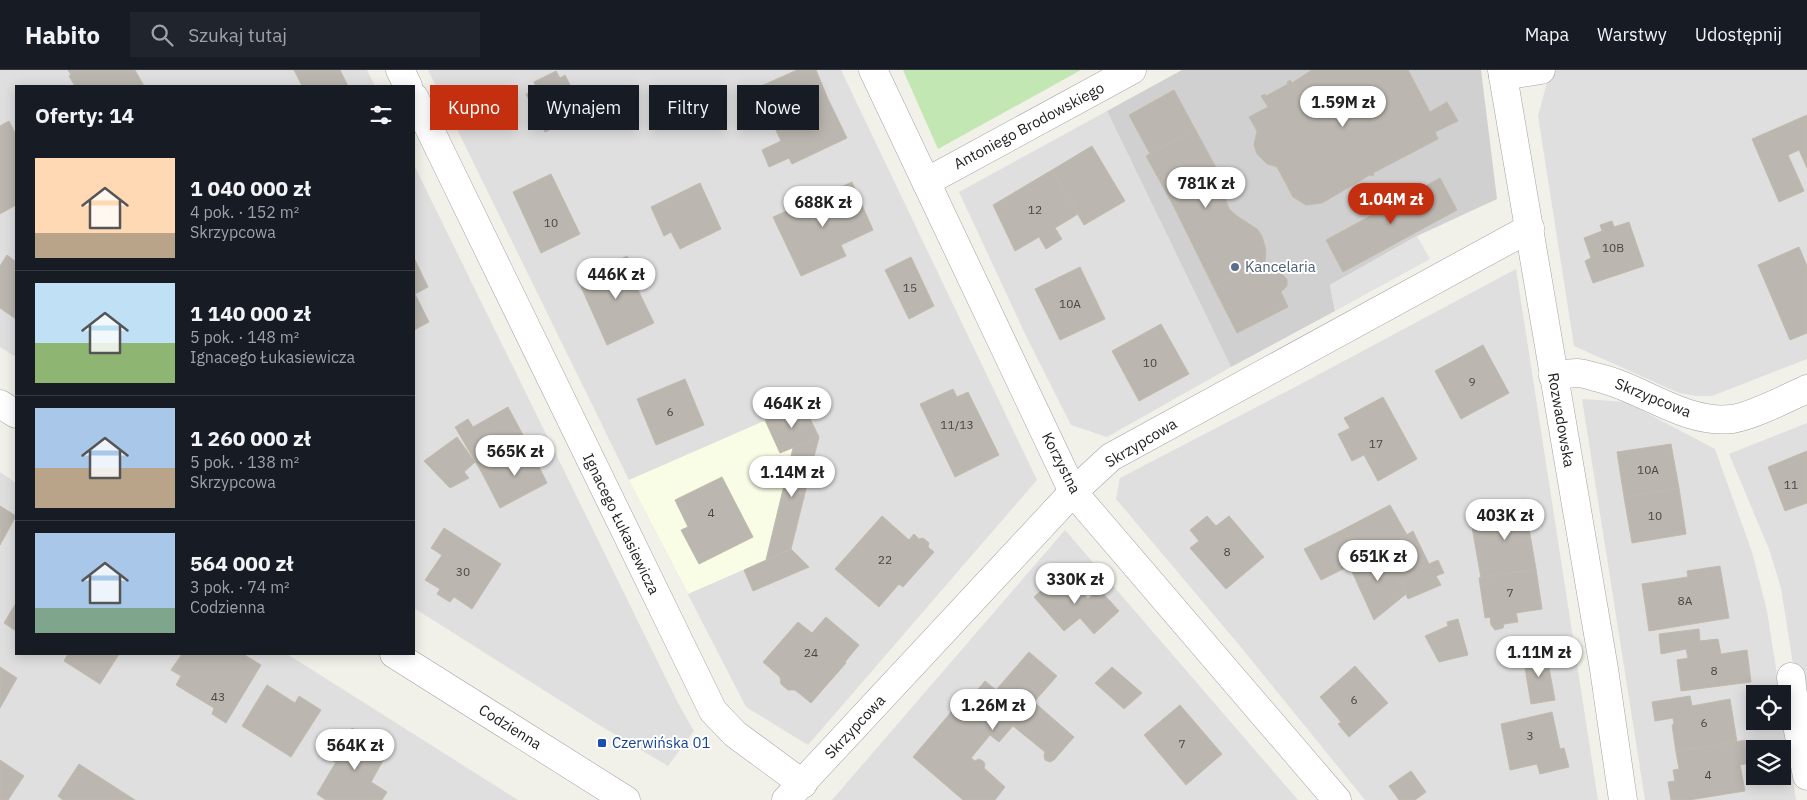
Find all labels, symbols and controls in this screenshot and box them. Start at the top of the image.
search box [130,12,480,57]
text: Habito [25,19,100,51]
icon: search [148,21,176,49]
text: Szukaj tutaj [188,23,287,47]
text: Mapa [1525,23,1569,46]
text: Warstwy [1597,23,1667,46]
text: Udostępnij [1695,23,1782,46]
street label: Antoniego Brodowskiego [950,78,1107,173]
chip: Kupno [430,85,518,130]
chip: Wynajem [528,85,639,130]
chip: Filtry [649,85,727,130]
chip: Nowe [737,85,819,130]
pin: 1.59M zł [1291,85,1395,128]
text: 1.59M zł [1311,92,1375,112]
text: Oferty: 14 [35,101,134,129]
icon: filters [367,101,395,129]
pin: 781K zł [1160,166,1252,209]
text: 781K zł [1177,173,1235,193]
text: 1 040 000 zł [190,174,311,202]
icon: home [75,178,135,238]
pin: 1.04M zł [1339,182,1443,225]
pin: 688K zł [777,186,869,228]
text: 1.04M zł [1359,189,1423,209]
text: 688K zł [794,192,852,212]
text: 4 pok. · 152 m² [190,202,299,222]
house number: 12 [1028,202,1042,217]
house number: 10 [544,215,558,230]
text: Skrzypcowa [190,222,276,242]
house number: 10B [1602,240,1624,255]
place label: Kancelaria [1245,257,1316,276]
pin: 446K zł [570,258,662,300]
marker: Kancelaria [1229,261,1241,273]
text: 446K zł [587,264,645,284]
house number: 15 [903,280,917,295]
house number: 10A [1059,296,1081,311]
text: 1 140 000 zł [190,299,311,327]
icon: home [75,303,135,363]
text: 5 pok. · 148 m² [190,327,299,347]
text: Ignacego Łukasiewicza [190,347,355,367]
house number: 10 [1143,355,1157,370]
street label: Rozwadowska [1544,371,1579,469]
house number: 9 [1468,374,1476,389]
street label: Skrzypcowa [1612,374,1694,421]
pin: 464K zł [746,386,838,429]
text: 464K zł [763,393,821,413]
house number: 6 [666,404,674,419]
street label: Skrzypcowa [1101,414,1180,471]
house number: 11/13 [940,417,974,432]
text: 1 260 000 zł [190,424,311,452]
icon: home [75,428,135,488]
street label: Korzystna [1038,429,1085,497]
pin: 565K zł [469,434,561,477]
house number: 17 [1369,436,1383,451]
text: 565K zł [486,441,544,461]
street label: Ignacego Łukasiewicza [579,450,664,597]
text: 5 pok. · 138 m² [190,452,299,472]
pin: 1.14M zł [740,456,844,498]
text: 1.14M zł [760,462,824,482]
house number: 10A [1637,462,1659,477]
text: Skrzypcowa [190,472,276,492]
house number: 11 [1784,477,1798,492]
pin: 403K zł [1459,498,1551,541]
house number: 4 [707,505,715,520]
text: 403K zł [1476,505,1534,525]
house number: 10 [1648,508,1662,523]
pin: 651K zł [1332,540,1424,582]
house number: 8 [1223,544,1231,559]
text: 651K zł [1349,546,1407,566]
text: 564 000 zł [190,549,293,577]
house number: 22 [878,552,892,567]
icon: home [75,553,135,613]
pin: 330K zł [1029,562,1121,605]
house number: 30 [456,564,470,579]
text: 330K zł [1046,569,1104,589]
text: 3 pok. · 74 m² [190,577,290,597]
house number: 7 [1506,585,1514,600]
house number: 8A [1678,593,1693,608]
text: Codzienna [190,597,265,617]
pin: 1.11M zł [1487,636,1591,678]
text: 1.11M zł [1507,642,1571,662]
house number: 24 [804,645,818,660]
house number: 8 [1710,663,1718,678]
map controls [1746,685,1791,785]
button: locate [1746,685,1791,730]
pin: 1.26M zł [941,688,1045,731]
house number: 43 [211,689,225,704]
street label: Skrzypcowa [820,691,889,763]
house number: 6 [1350,692,1358,707]
text: 1.26M zł [961,695,1025,715]
street label: Codzienna [475,700,545,753]
house number: 6 [1700,715,1708,730]
pin: 564K zł [309,728,401,771]
house number: 3 [1526,728,1534,743]
place label: Czerwińska 01 [612,733,710,752]
text: 564K zł [326,735,384,755]
house number: 7 [1178,736,1186,751]
marker: Czerwińska 01 [596,737,608,749]
button: layers [1746,740,1791,785]
house number: 4 [1704,767,1712,782]

